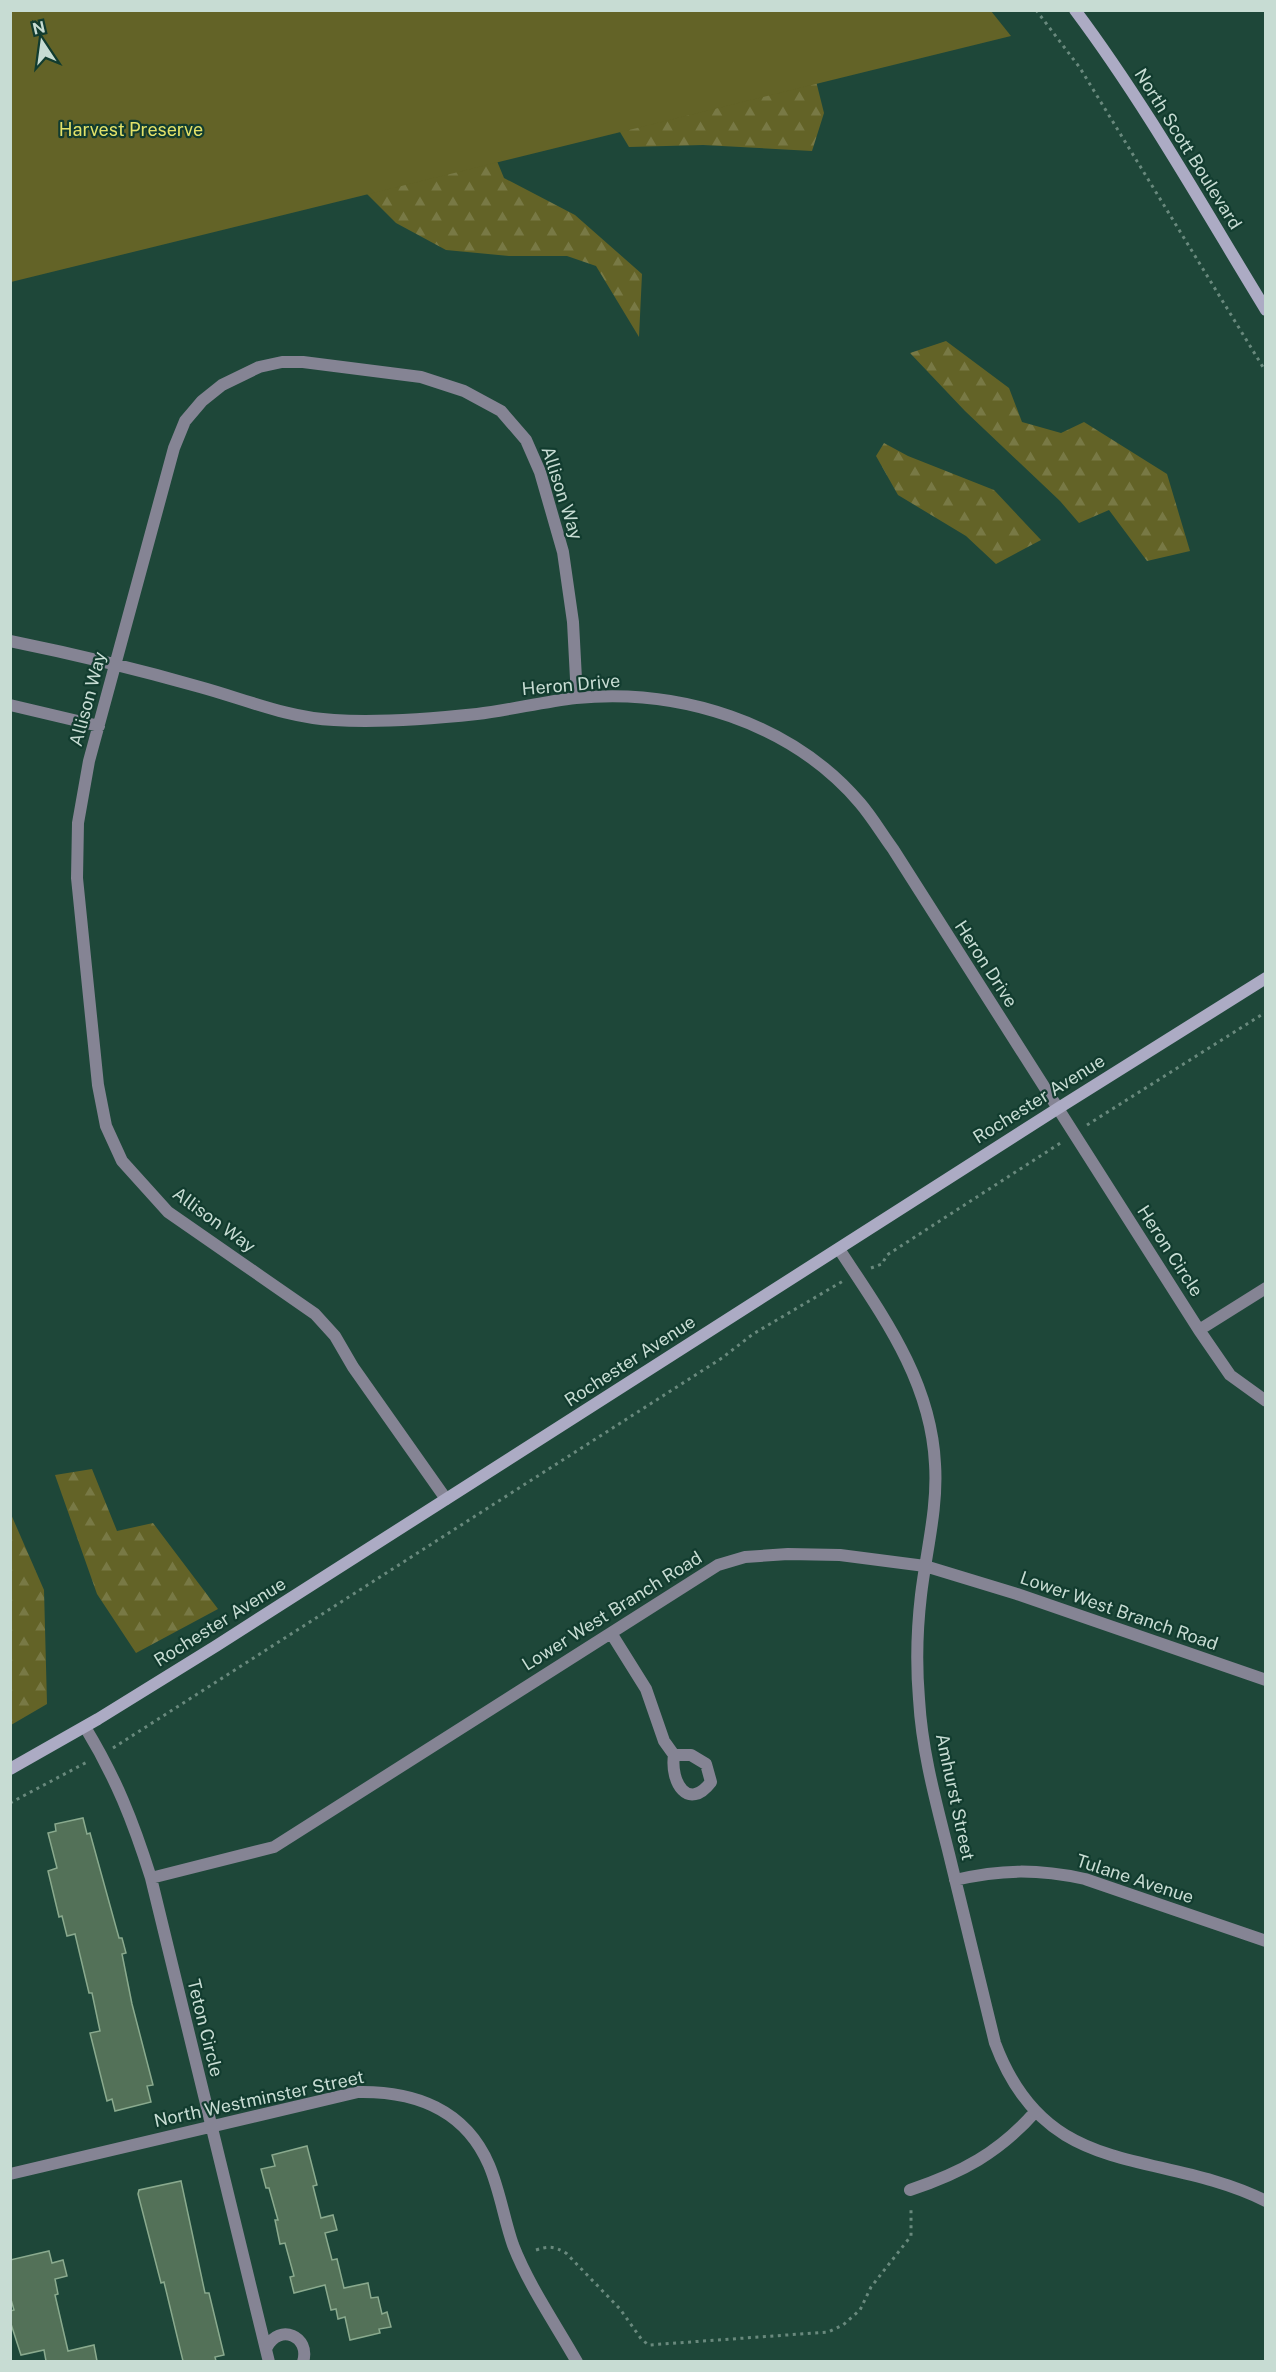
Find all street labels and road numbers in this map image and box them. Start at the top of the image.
street label: North Scott Boulevard [1130,65,1246,233]
street label: Allison Way [537,443,588,543]
street label: Allison Way [65,649,110,748]
street label: Heron Drive [521,670,621,699]
street label: Heron Drive [951,917,1022,1011]
street label: Rochester Avenue [969,1050,1108,1148]
street label: Allison Way [169,1183,260,1257]
street label: Heron Circle [1133,1201,1208,1300]
street label: Rochester Avenue [561,1311,699,1411]
street label: Lower West Branch Road [518,1547,706,1675]
street label: Lower West Branch Road [1017,1567,1221,1654]
street label: Rochester Avenue [150,1573,289,1671]
street label: Amhurst Street [932,1732,979,1862]
street label: Tulane Avenue [1074,1850,1197,1907]
street label: Teton Circle [183,1977,228,2079]
street label: North Westminster Street [152,2066,366,2131]

